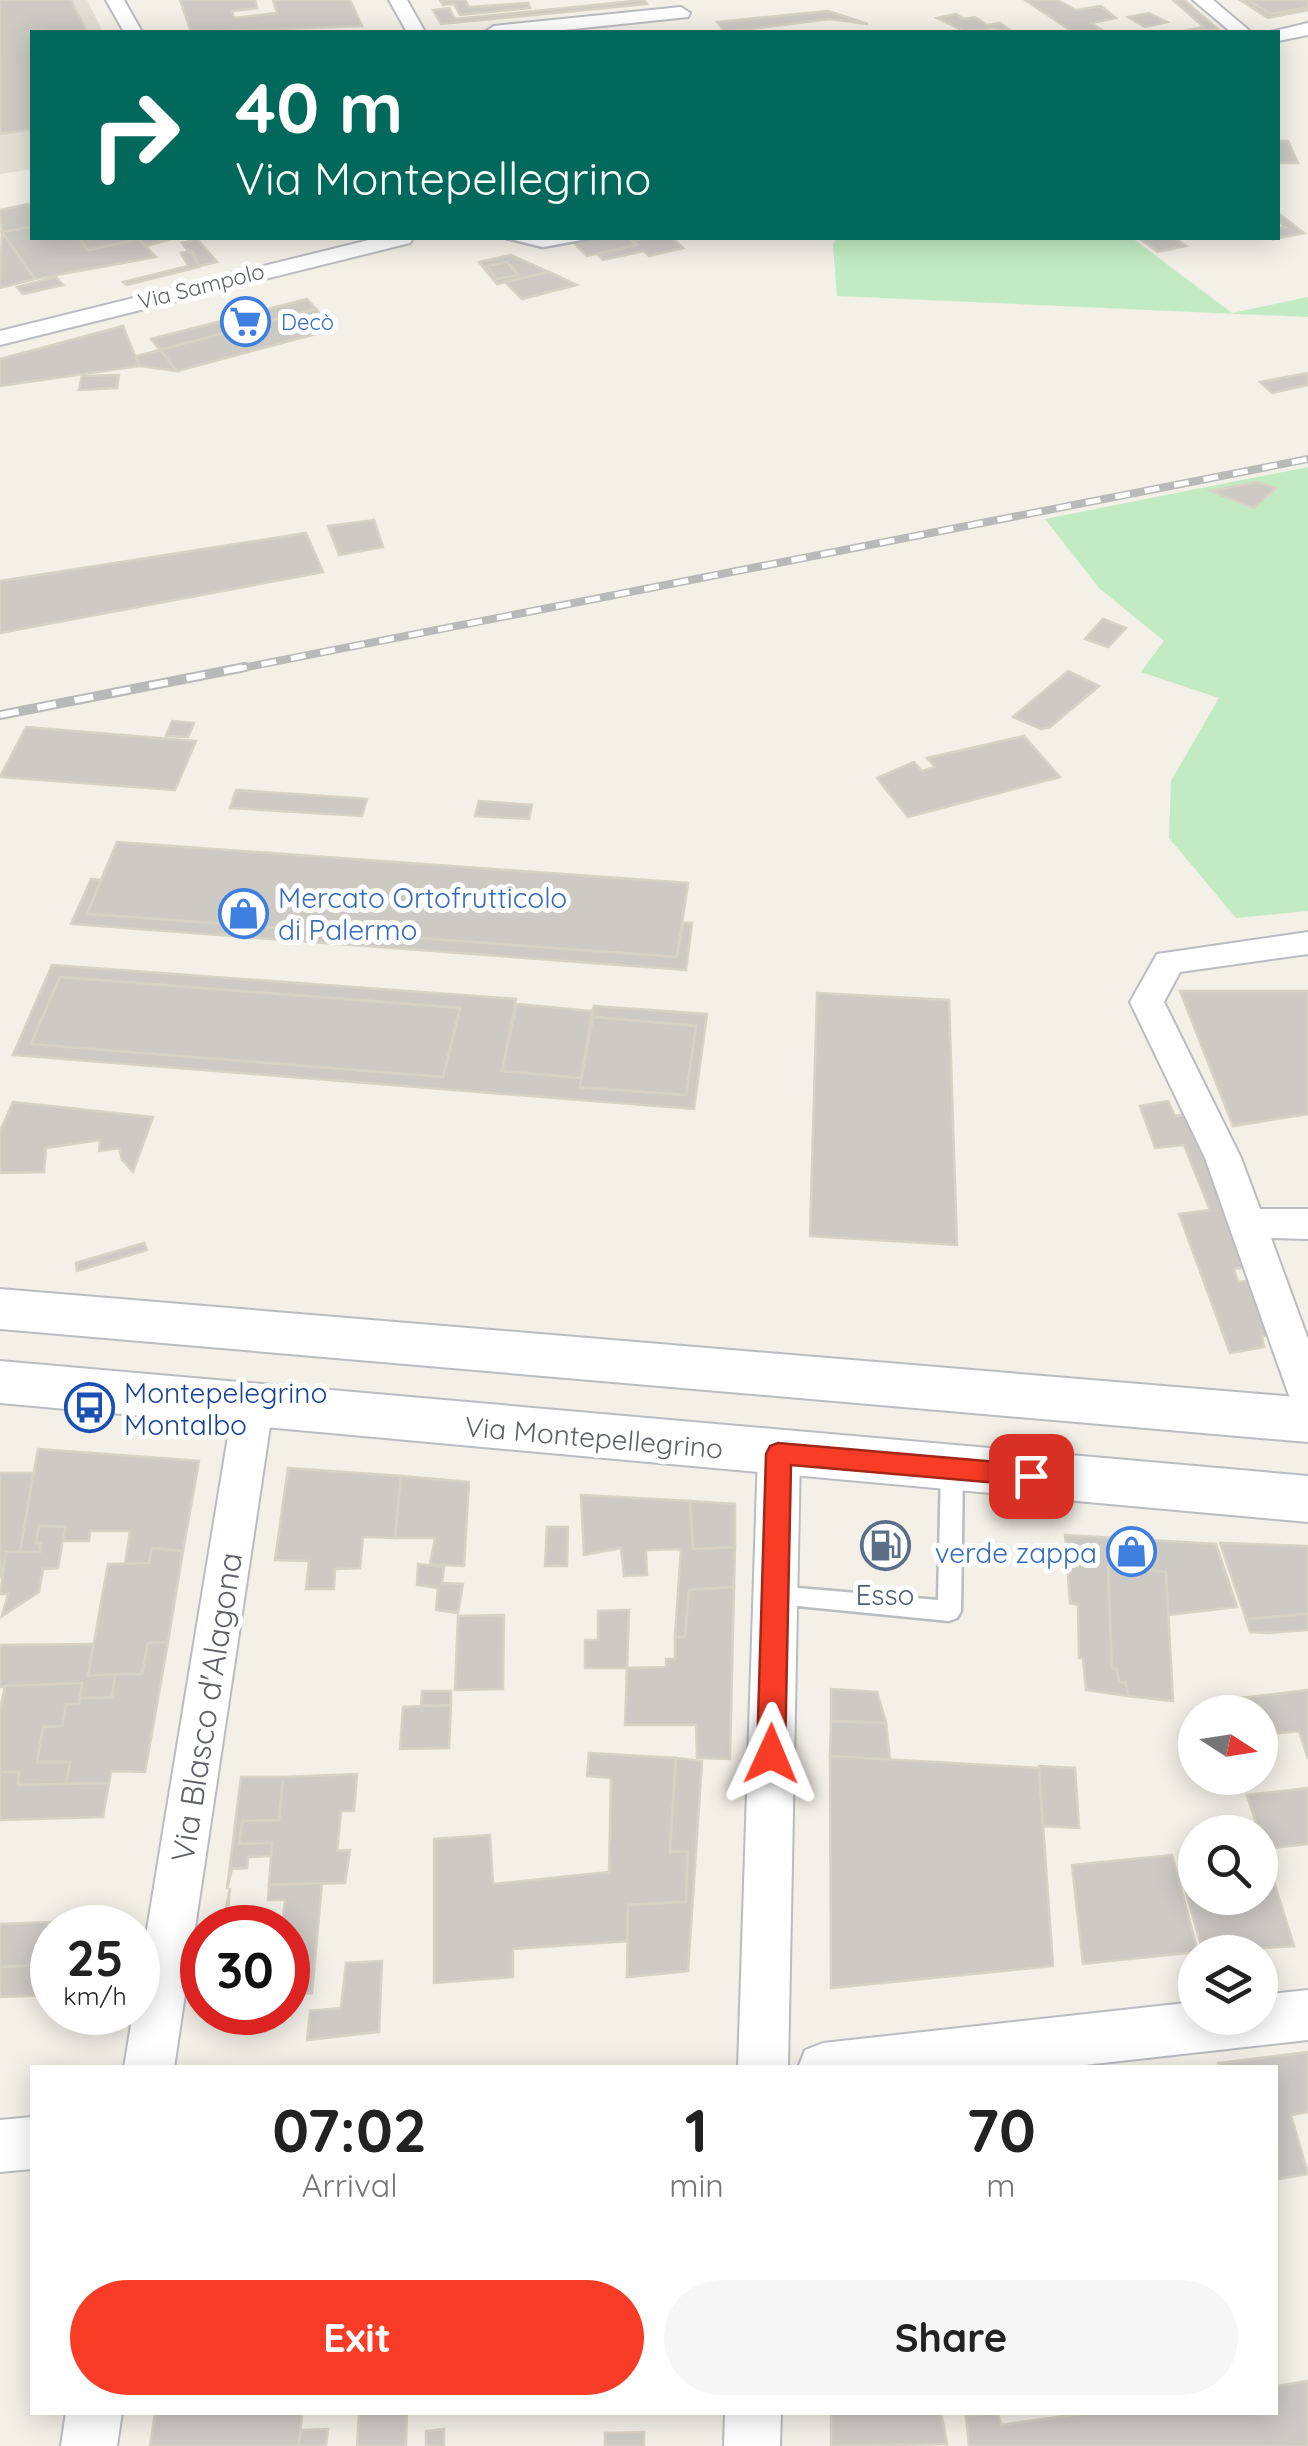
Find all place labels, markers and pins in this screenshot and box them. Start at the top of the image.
supermarket icon: Decò [220,296,272,348]
place label: Decò [281,308,334,336]
place label: Mercato Ortofrutticolo di Palermo [278,880,567,947]
shop icon: Mercato Ortofrutticolo di Palermo [217,887,269,939]
place label: Montepelegrino Montalbo [124,1375,327,1442]
bus stop icon: Montepelegrino Montalbo [63,1382,115,1434]
pin [989,1434,1074,1519]
fuel station icon: Esso [859,1520,911,1572]
shop icon: verde zappa [1106,1526,1158,1578]
place label: verde zappa [935,1535,1097,1570]
place label: Esso [855,1577,915,1612]

